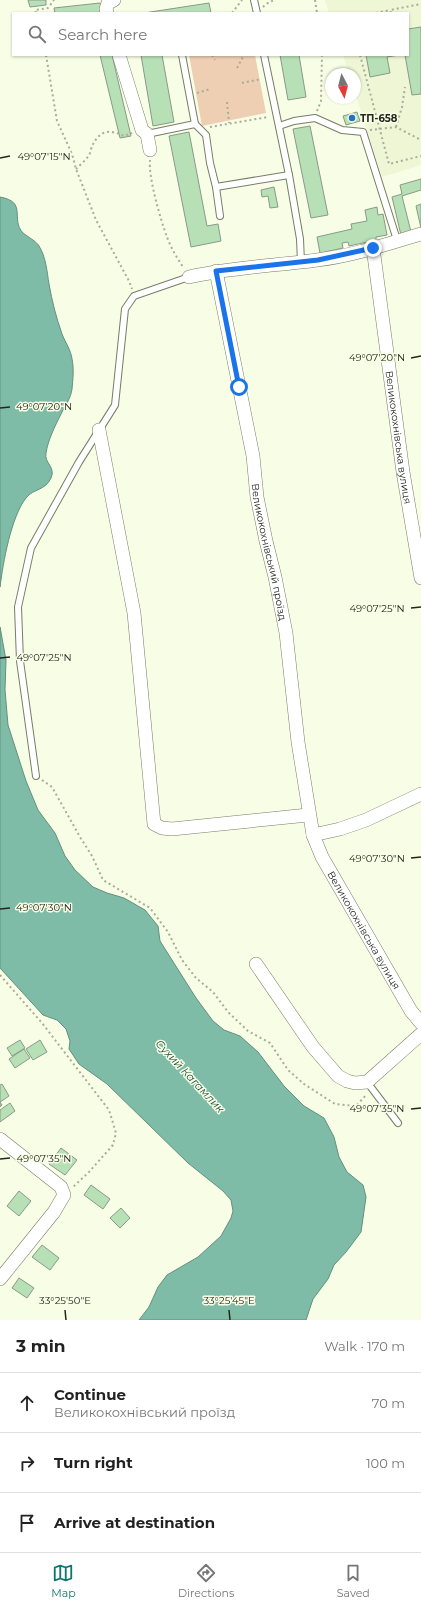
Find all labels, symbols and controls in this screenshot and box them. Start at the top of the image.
search box [12,12,409,56]
icon: search [26,23,48,45]
text: Search here [58,25,147,44]
north arrow [325,68,361,104]
place label: ТП-658 [360,112,398,125]
marker: ТП-658 [347,113,357,123]
text: 49°07'15"N [17,150,71,163]
route end [364,239,382,257]
text: 49°07'20"N [349,351,405,364]
street label: Великокохнівська вулиця [382,370,414,505]
route start [230,378,248,396]
text: 49°07'20"N [16,400,72,413]
street label: Великокохнівський проїзд [249,483,289,622]
text: 49°07'25"N [349,602,405,615]
text: 49°07'25"N [16,651,72,664]
text: 49°07'30"N [349,852,405,865]
street label: Великокохнівська вулиця [325,869,403,992]
text: 49°07'30"N [16,901,72,914]
water label: Сухий Кагамлик [153,1037,228,1116]
text: 49°07'35"N [350,1102,404,1115]
text: 49°07'35"N [17,1152,71,1165]
text: 33°25'50"E [39,1294,91,1307]
text: 33°25'45"E [203,1294,255,1307]
text: 3 min [16,1336,66,1356]
text: Walk · 170 m [324,1338,405,1354]
text: Continue [54,1385,126,1404]
icon: ahead [16,1392,38,1414]
text: 70 m [372,1395,405,1411]
text: Великокохнівський проїзд [54,1404,235,1420]
icon: right [16,1452,38,1474]
text: Turn right [54,1453,133,1472]
text: 100 m [366,1455,405,1471]
icon: arrive [16,1512,38,1534]
text: Arrive at destination [54,1513,215,1532]
tab: Map [51,1562,76,1600]
tab: Directions [178,1562,234,1600]
tab: Saved [337,1562,370,1600]

